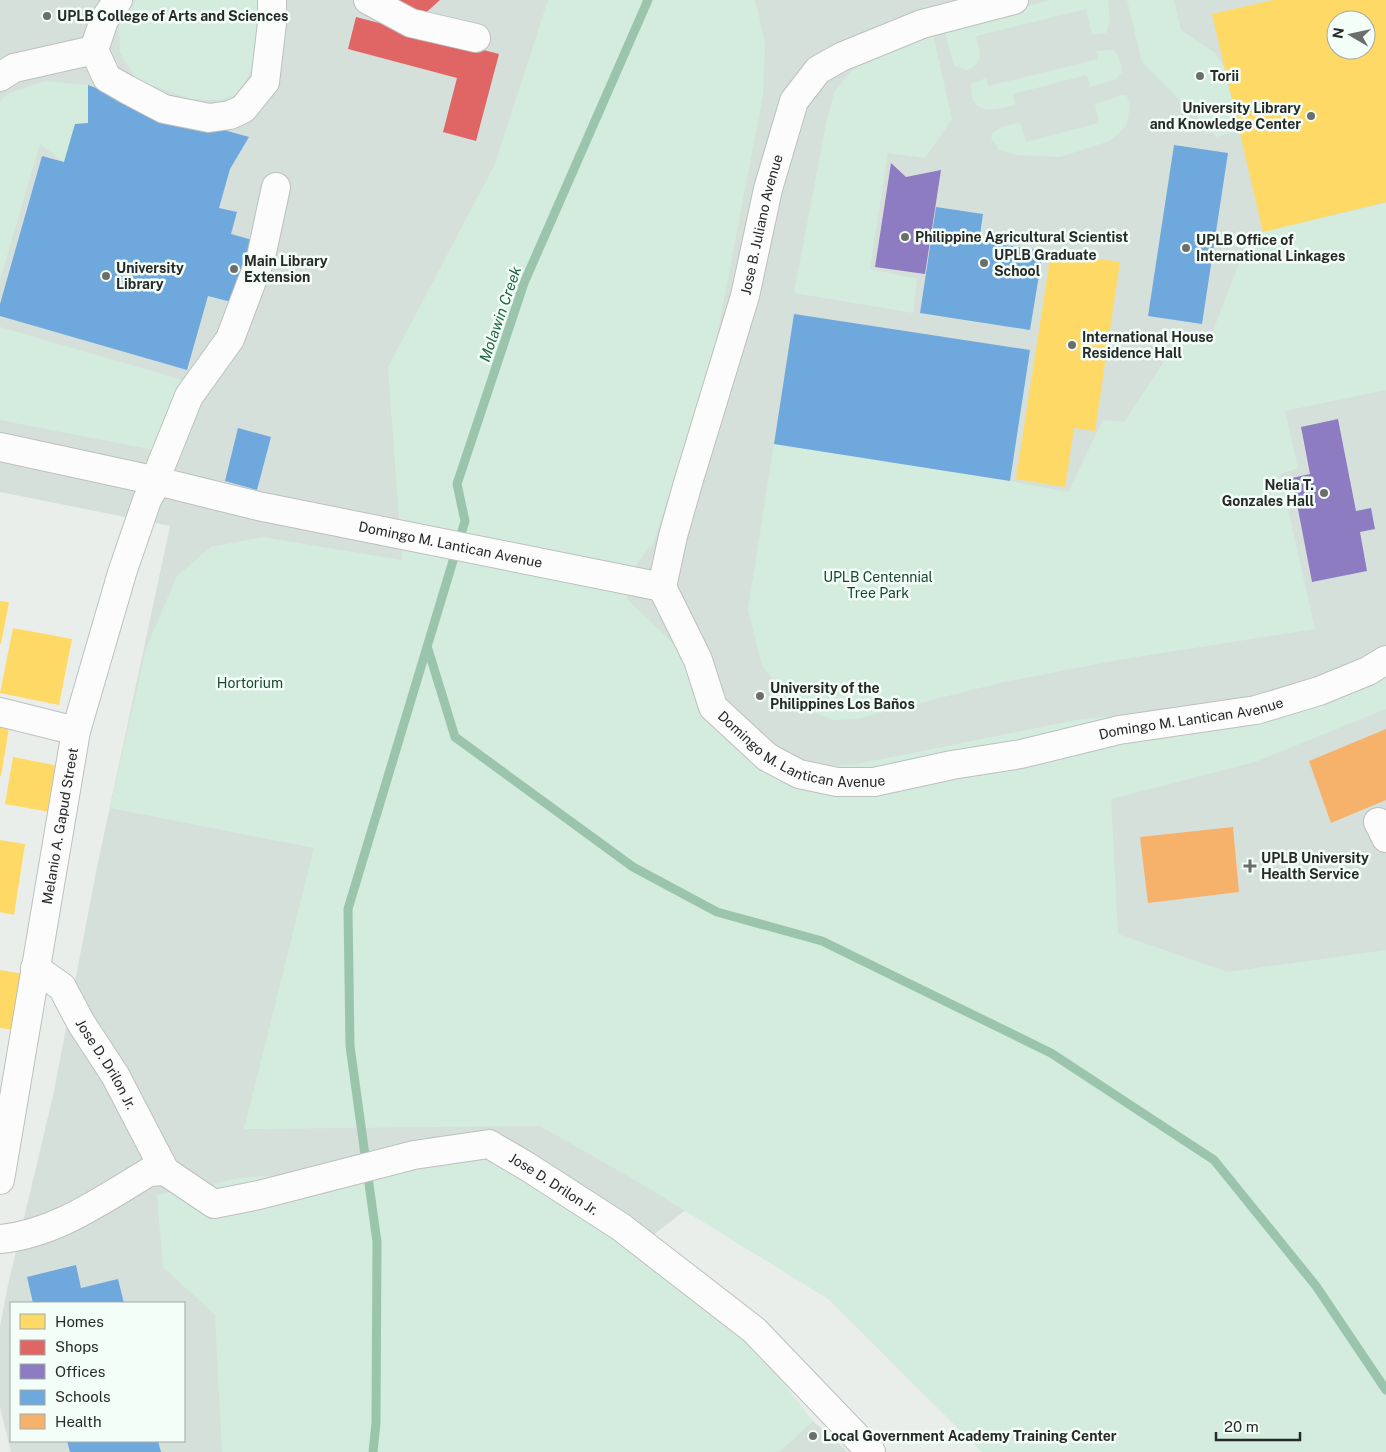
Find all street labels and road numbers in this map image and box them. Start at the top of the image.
street label: Jose B. Juliano Avenue [737,152,786,296]
street label: Domingo M. Lantican Avenue [357,518,544,571]
street label: Domingo M. Lantican Avenue [1097,694,1285,743]
street label: Domingo M. Lantican Avenue [715,708,887,790]
street label: Melanio A. Gapud Street [39,746,81,906]
street label: Jose D. Drilon Jr. [72,1016,139,1112]
street label: Jose D. Drilon Jr. [506,1150,601,1218]

